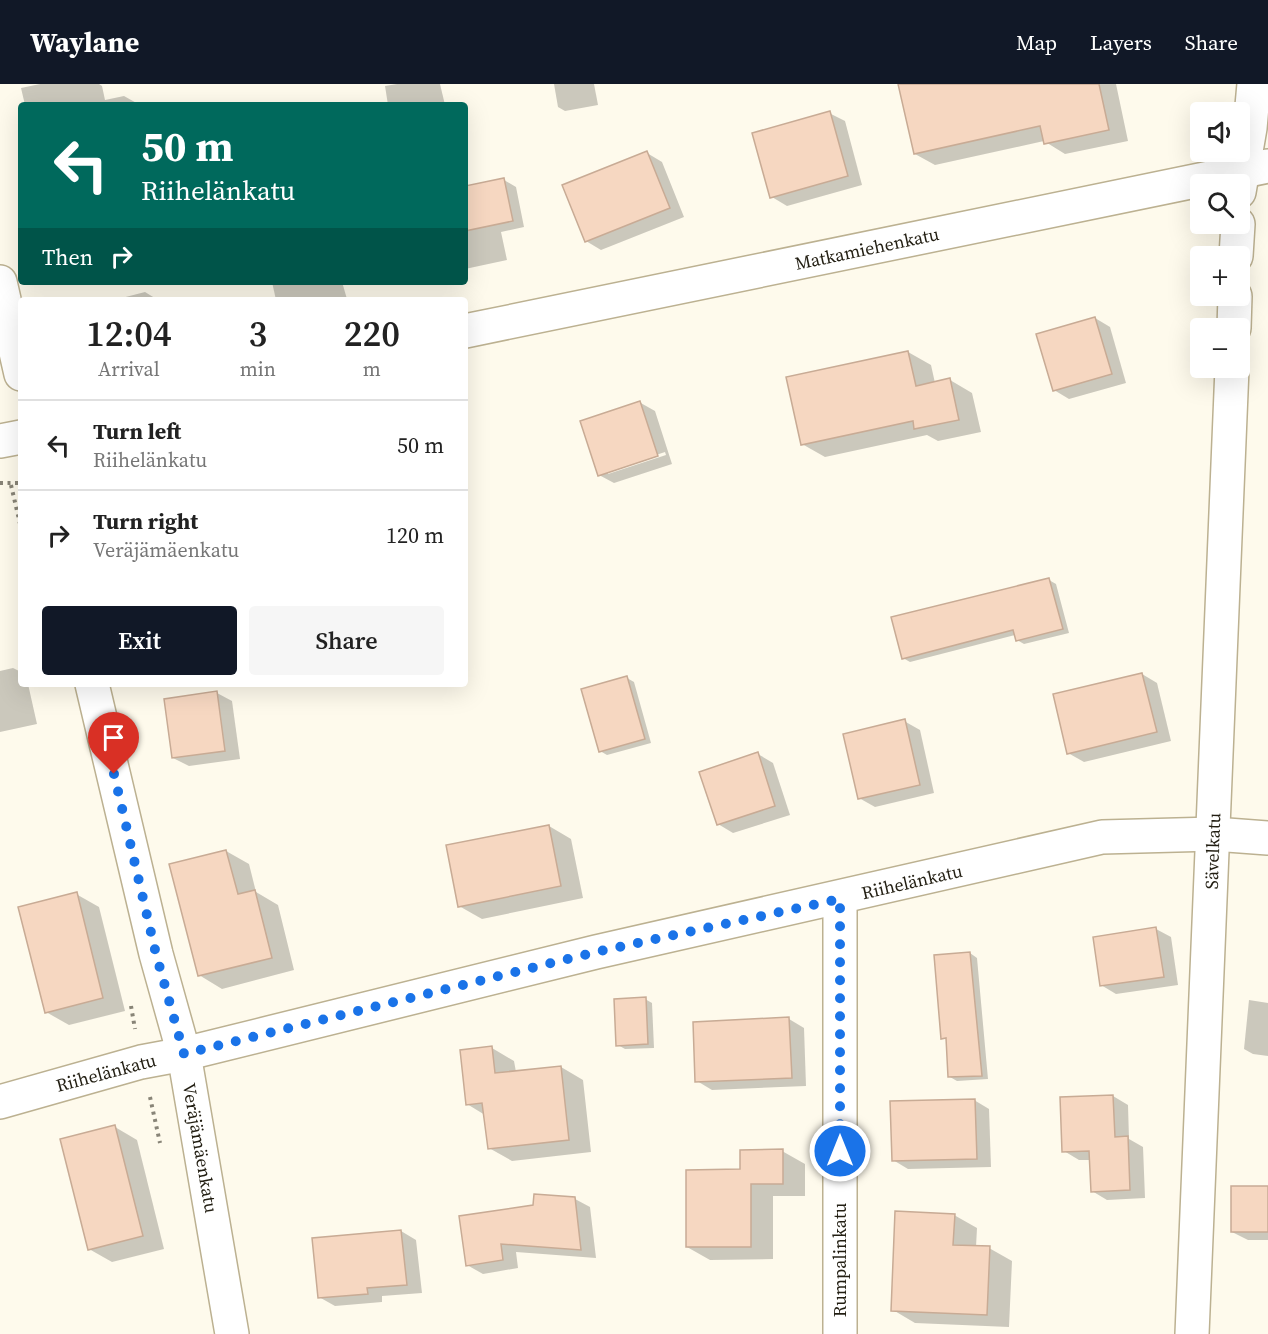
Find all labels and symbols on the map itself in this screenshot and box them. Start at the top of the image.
street label: Matkamiehenkatu [793,221,941,276]
pin [88,712,139,774]
street label: Sävelkatu [1199,812,1226,890]
street label: Riihelänkatu [859,858,965,905]
street label: Riihelänkatu [53,1047,159,1098]
street label: Veräjämäenkatu [177,1081,224,1215]
position arrow [808,1119,872,1183]
street label: Rumpalinkatu [827,1203,852,1317]

